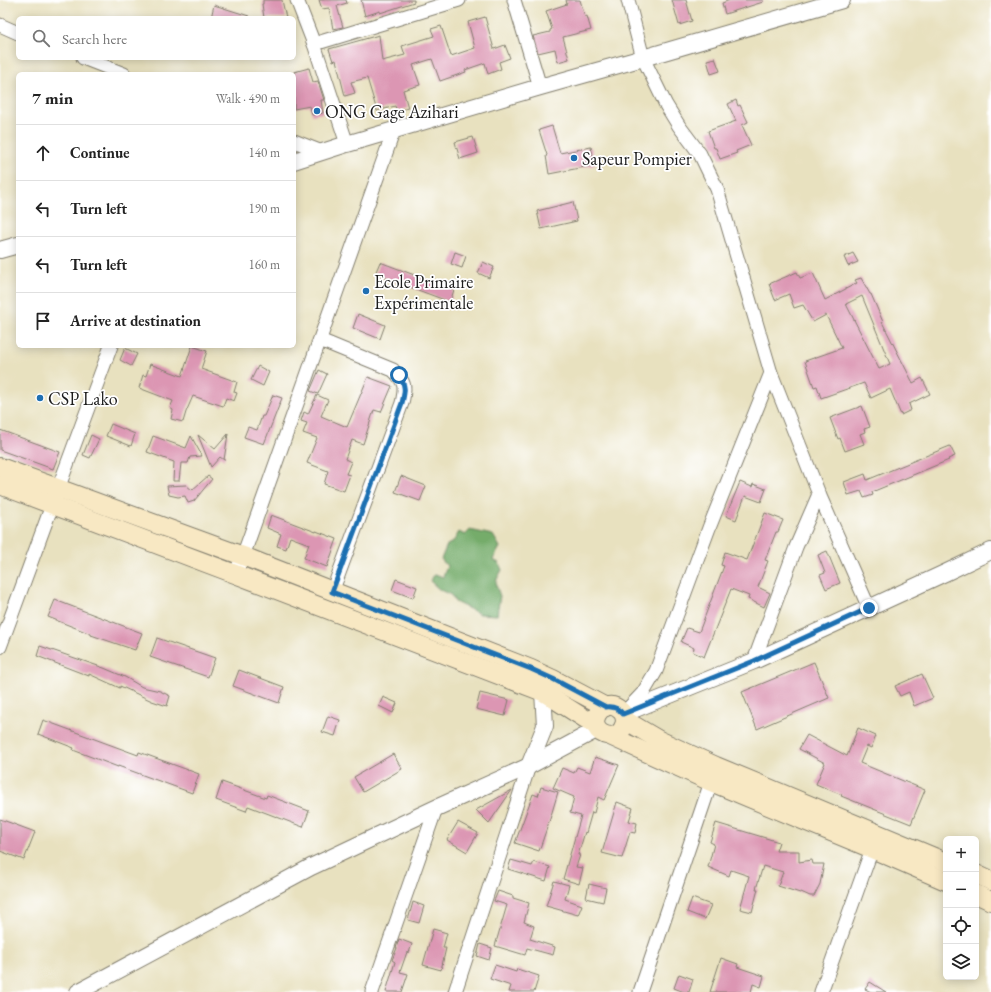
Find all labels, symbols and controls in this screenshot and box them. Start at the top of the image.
search box [16,16,296,60]
icon: search [30,27,52,49]
text: Search here [62,29,127,48]
text: 7 min [32,87,73,109]
text: Walk · 490 m [216,90,280,107]
place label: ONG Gage Azihari [325,100,459,123]
marker: ONG Gage Azihari [312,106,322,116]
icon: ahead [32,142,54,164]
text: Continue [70,143,130,162]
text: 140 m [249,144,280,161]
place label: Sapeur Pompier [582,147,692,170]
marker: Sapeur Pompier [569,153,579,163]
icon: left [32,198,54,220]
text: Turn left [70,199,127,218]
text: 190 m [249,200,280,217]
icon: left [32,254,54,276]
text: Turn left [70,255,127,274]
text: 160 m [249,256,280,273]
place label: Ecole Primaire Expérimentale [374,270,473,314]
marker: Ecole Primaire Expérimentale [361,286,371,296]
icon: arrive [32,310,54,332]
text: Arrive at destination [70,311,201,330]
route start [390,366,408,384]
place label: CSP Lako [48,387,118,410]
marker: CSP Lako [35,393,45,403]
route end [860,599,878,617]
map controls [943,836,979,980]
button: + [943,836,979,872]
button: − [943,872,979,908]
button: locate [943,908,979,944]
button: layers [943,944,979,980]

